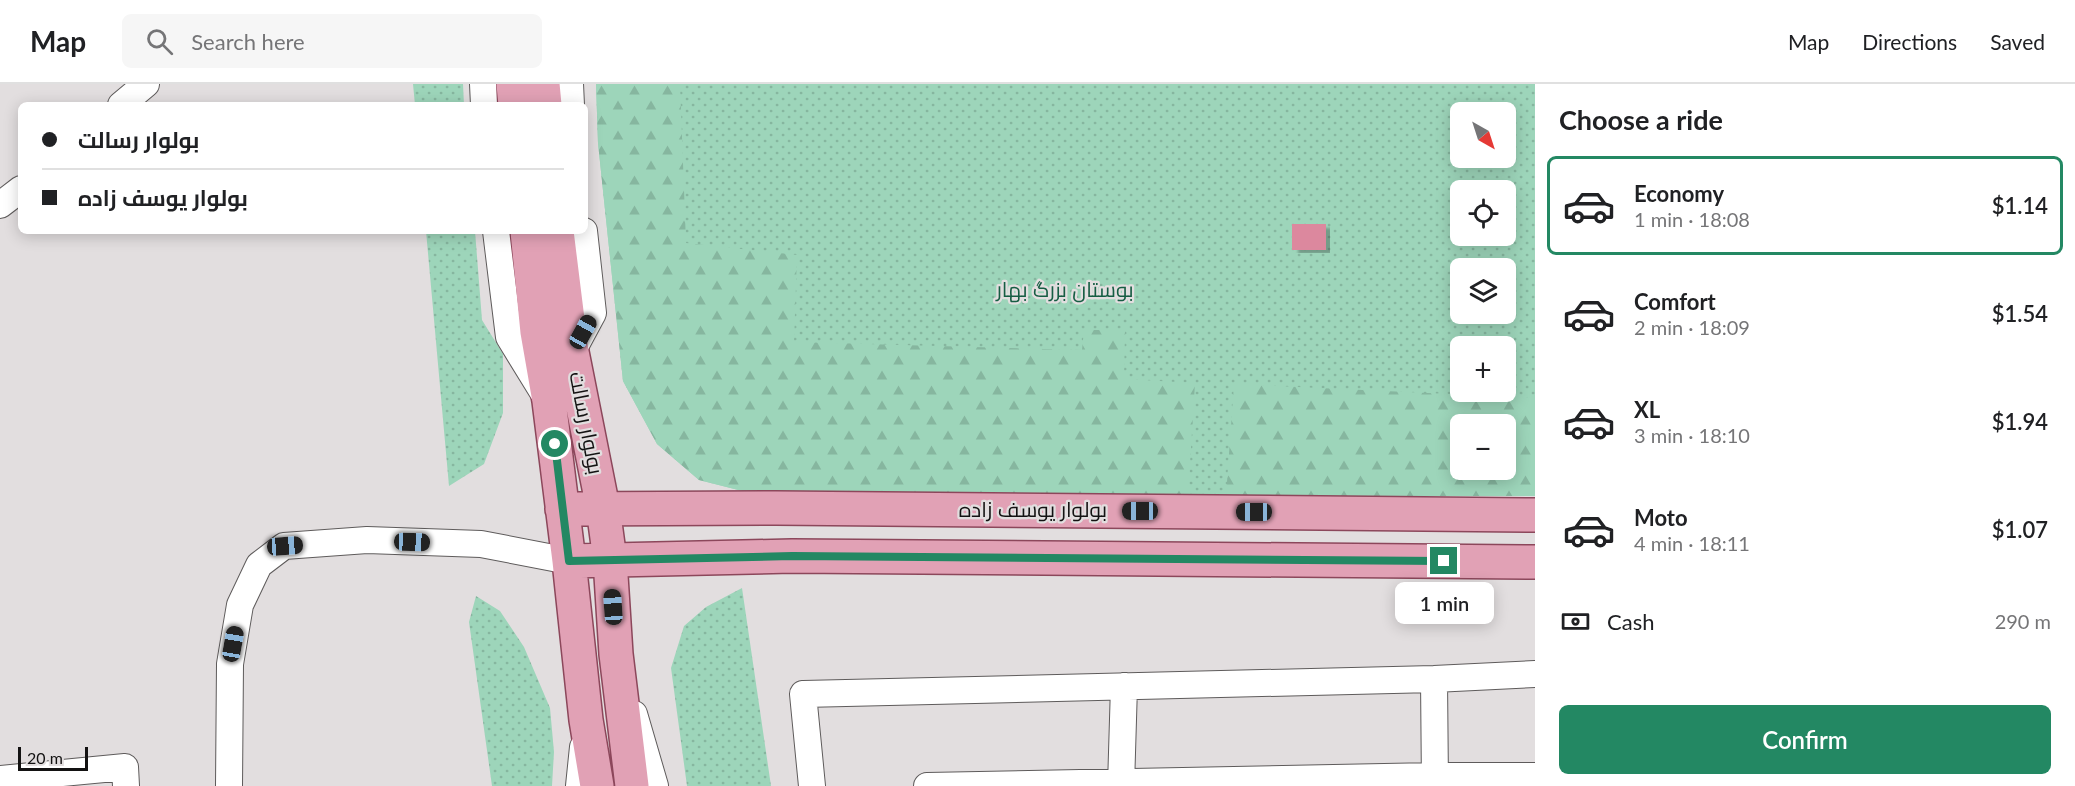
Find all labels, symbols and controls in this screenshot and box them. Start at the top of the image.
search box [122,14,542,68]
text: Map [30,24,86,58]
icon: search [143,25,176,58]
text: Search here [191,28,305,55]
text: Map [1788,29,1829,54]
text: Directions [1862,29,1957,54]
text: Saved [1990,29,2045,54]
north arrow [1450,102,1516,168]
map controls [1450,102,1516,480]
text: Choose a ride [1559,103,1723,136]
text: بولوار رسالت [78,126,199,153]
icon: car [1562,179,1616,233]
button: locate [1450,180,1516,246]
text: Economy [1634,180,1724,207]
text: بولوار یوسف زاده [78,184,248,211]
text: $1.14 [1992,192,2048,219]
text: 1 min · 18:08 [1634,207,1750,231]
button: layers [1450,258,1516,324]
park label: بوستان بزرگ بهار [995,276,1134,303]
icon: car [1562,287,1616,341]
text: Comfort [1634,288,1716,315]
text: $1.54 [1992,300,2048,327]
car [566,312,600,352]
text: 2 min · 18:09 [1634,315,1750,339]
button: + [1450,336,1516,402]
street label: بولوار رسالت [564,369,610,476]
icon: car [1562,395,1616,449]
text: XL [1634,396,1660,423]
text: $1.94 [1992,408,2048,435]
button: − [1450,414,1516,480]
text: 3 min · 18:10 [1634,423,1750,447]
route start [541,430,568,457]
street label: بولوار یوسف زاده [959,496,1107,522]
car [1122,502,1158,520]
car [1236,503,1272,521]
icon: car [1562,503,1616,557]
text: Moto [1634,504,1688,531]
text: $1.07 [1992,516,2048,543]
text: 4 min · 18:11 [1634,531,1750,555]
car [394,532,430,552]
car [266,536,304,556]
route end [1430,547,1457,574]
callout: 1 min [1394,582,1494,624]
car [603,588,623,626]
text: 1 min [1420,591,1469,615]
icon: cash [1559,605,1592,638]
text: Cash [1607,608,1654,635]
text: 290 m [1995,609,2051,633]
car [221,625,245,663]
button: Confirm [1559,705,2051,774]
scale bar [18,744,88,772]
text: 20 m [27,748,63,767]

